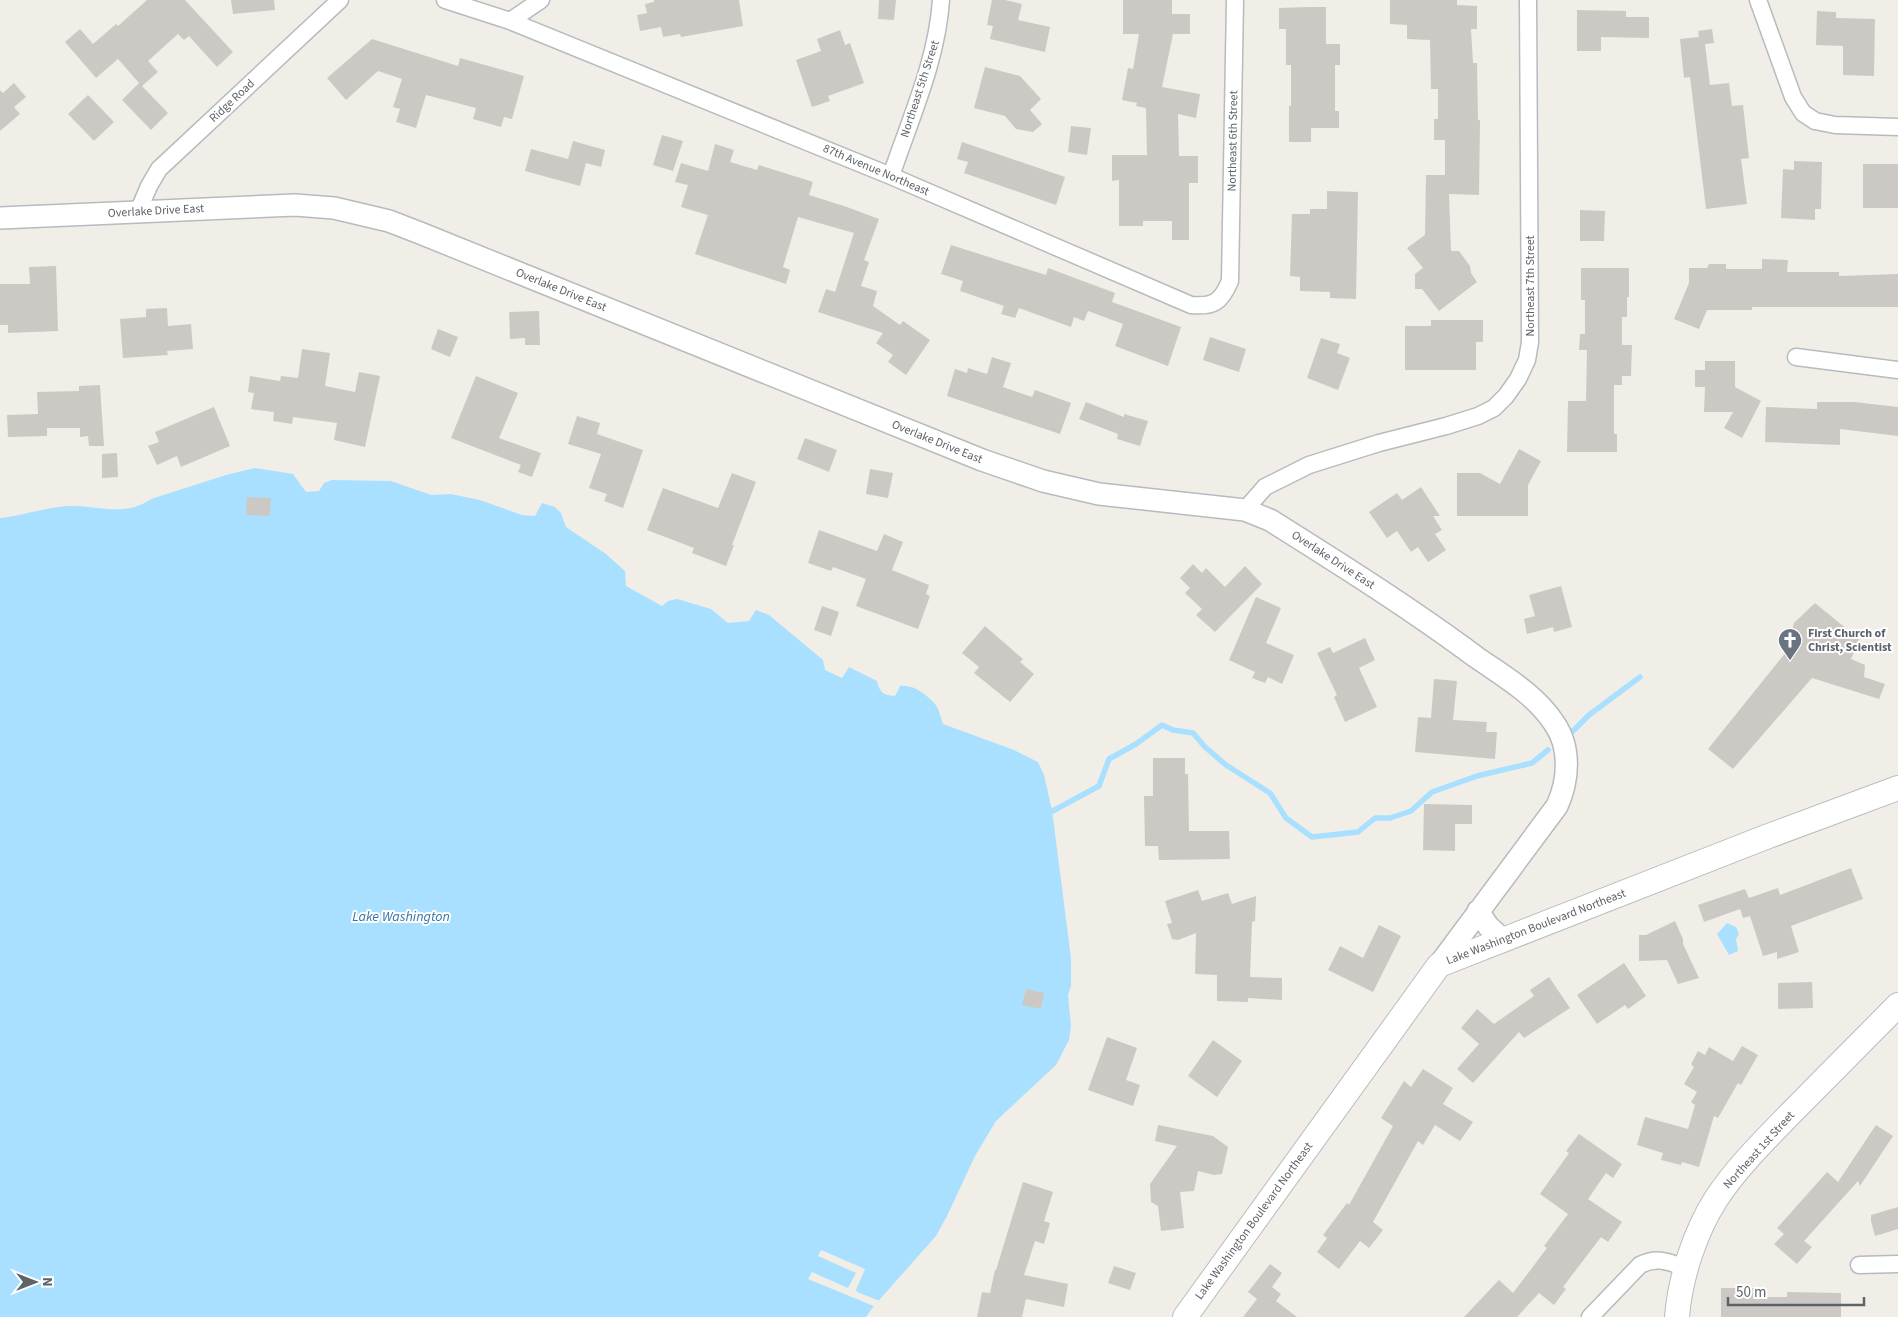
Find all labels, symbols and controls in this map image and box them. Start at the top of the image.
street label: Northeast 5th Street [896,38,944,140]
street label: Ridge Road [206,76,258,126]
street label: Northeast 6th Street [1224,90,1242,192]
street label: 87th Avenue Northeast [820,140,932,200]
street label: Overlake Drive East [107,200,205,222]
street label: Northeast 7th Street [1522,235,1539,337]
street label: Overlake Drive East [513,264,609,316]
street label: Overlake Drive East [889,416,985,468]
street label: Overlake Drive East [1288,527,1378,593]
place label: First Church of Christ, Scientist [1808,625,1892,656]
church icon: First Church of Christ, Scientist [1777,627,1803,661]
street label: Lake Washington Boulevard Northeast [1444,885,1628,969]
water label: Lake Washington [352,907,450,927]
street label: Northeast 1st Street [1719,1107,1799,1193]
street label: Lake Washington Boulevard Northeast [1191,1139,1317,1303]
north arrow [10,1257,60,1307]
scale bar [1728,1274,1864,1306]
text: N [37,1277,57,1287]
text: 50 m [1736,1282,1766,1303]

